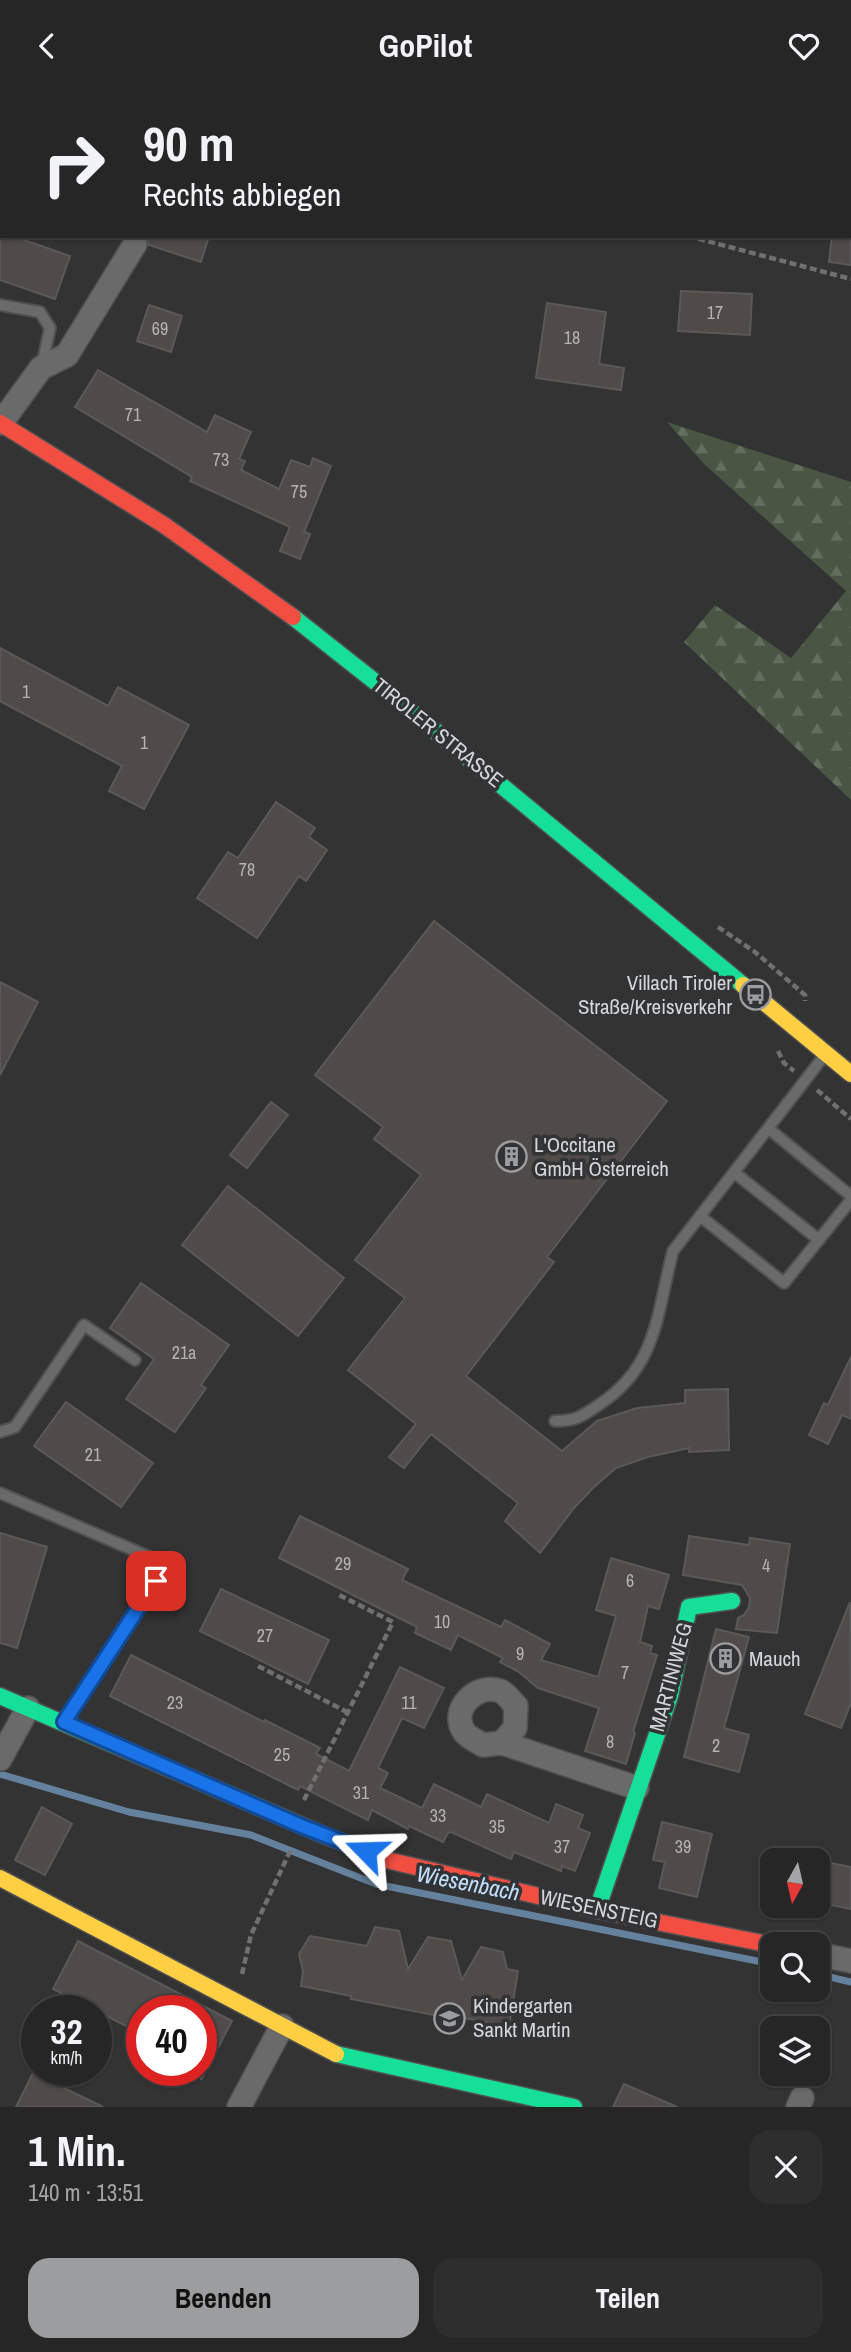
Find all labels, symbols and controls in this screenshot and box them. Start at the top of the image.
text: GoPilot [379,24,472,67]
icon: back [28,27,66,65]
icon: heart [785,27,823,65]
text: 90 m [143,110,235,176]
icon: right [28,119,119,210]
text: Rechts abbiegen [143,173,341,216]
house number: 17 [707,300,723,325]
house number: 69 [152,316,168,341]
house number: 18 [564,325,580,350]
house number: 71 [125,402,142,427]
house number: 73 [213,447,229,472]
house number: 75 [291,479,307,504]
street label: TIROLER STRASSE [367,671,510,794]
house number: 1 [22,679,31,704]
house number: 1 [140,730,149,755]
house number: 78 [239,857,255,882]
place label: Villach Tiroler Straße/Kreisverkehr [578,968,732,1021]
bus stop icon: Villach Tiroler Straße/Kreisverkehr [738,978,772,1012]
place label: L'Occitane GmbH Österreich [534,1130,669,1183]
building icon: L'Occitane GmbH Österreich [494,1140,528,1174]
house number: 21a [172,1340,196,1365]
house number: 21 [85,1442,102,1467]
pin [126,1551,186,1611]
house number: 29 [335,1551,351,1576]
house number: 4 [762,1553,770,1578]
icon: arrive [137,1562,175,1600]
house number: 6 [626,1568,634,1593]
house number: 10 [434,1609,450,1634]
street label: MARTINIWEG [642,1619,699,1735]
house number: 27 [257,1623,273,1648]
house number: 9 [516,1641,524,1666]
building icon: Mauch [709,1642,743,1676]
place label: Mauch [749,1644,801,1673]
house number: 7 [621,1660,629,1685]
house number: 23 [167,1690,183,1715]
house number: 11 [401,1690,417,1715]
house number: 8 [606,1729,614,1754]
house number: 2 [712,1733,720,1758]
house number: 25 [274,1742,290,1767]
house number: 31 [353,1780,370,1805]
house number: 33 [430,1803,446,1828]
position arrow [329,1814,403,1888]
house number: 35 [489,1814,505,1839]
house number: 37 [554,1834,570,1859]
house number: 39 [675,1834,691,1859]
north arrow [760,1848,830,1918]
map controls [760,1848,830,2086]
water label: Wiesenbach [414,1857,522,1908]
street label: WIESENSTEIG [538,1882,661,1935]
button: search [760,1932,830,2002]
place label: Kindergarten Sankt Martin [473,1991,573,2044]
speed limit sign: 40 [126,1995,217,2086]
school or university icon: Kindergarten Sankt Martin [433,2001,467,2035]
text: 32 [51,2008,82,2055]
button: layers [760,2016,830,2086]
text: km/h [51,2045,83,2070]
text: 1 Min. [28,2123,126,2179]
button: close [749,2130,823,2204]
text: 140 m · 13:51 [28,2177,143,2208]
button: Beenden [28,2258,419,2338]
button: Teilen [433,2258,823,2338]

